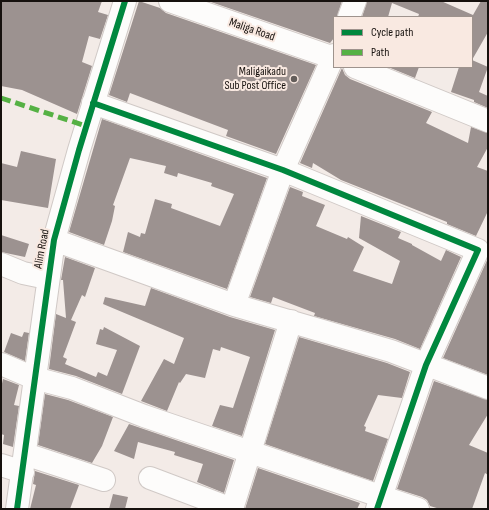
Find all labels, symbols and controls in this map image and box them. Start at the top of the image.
street label: Maliga Road [227,15,277,45]
legend [333,16,473,68]
text: Cycle path [371,25,413,40]
text: Path [371,45,389,60]
place label: Maligaikadu Sub Post Office [224,65,286,93]
marker: Maligaikadu Sub Post Office [289,74,299,84]
street label: Alim Road [31,228,53,270]

